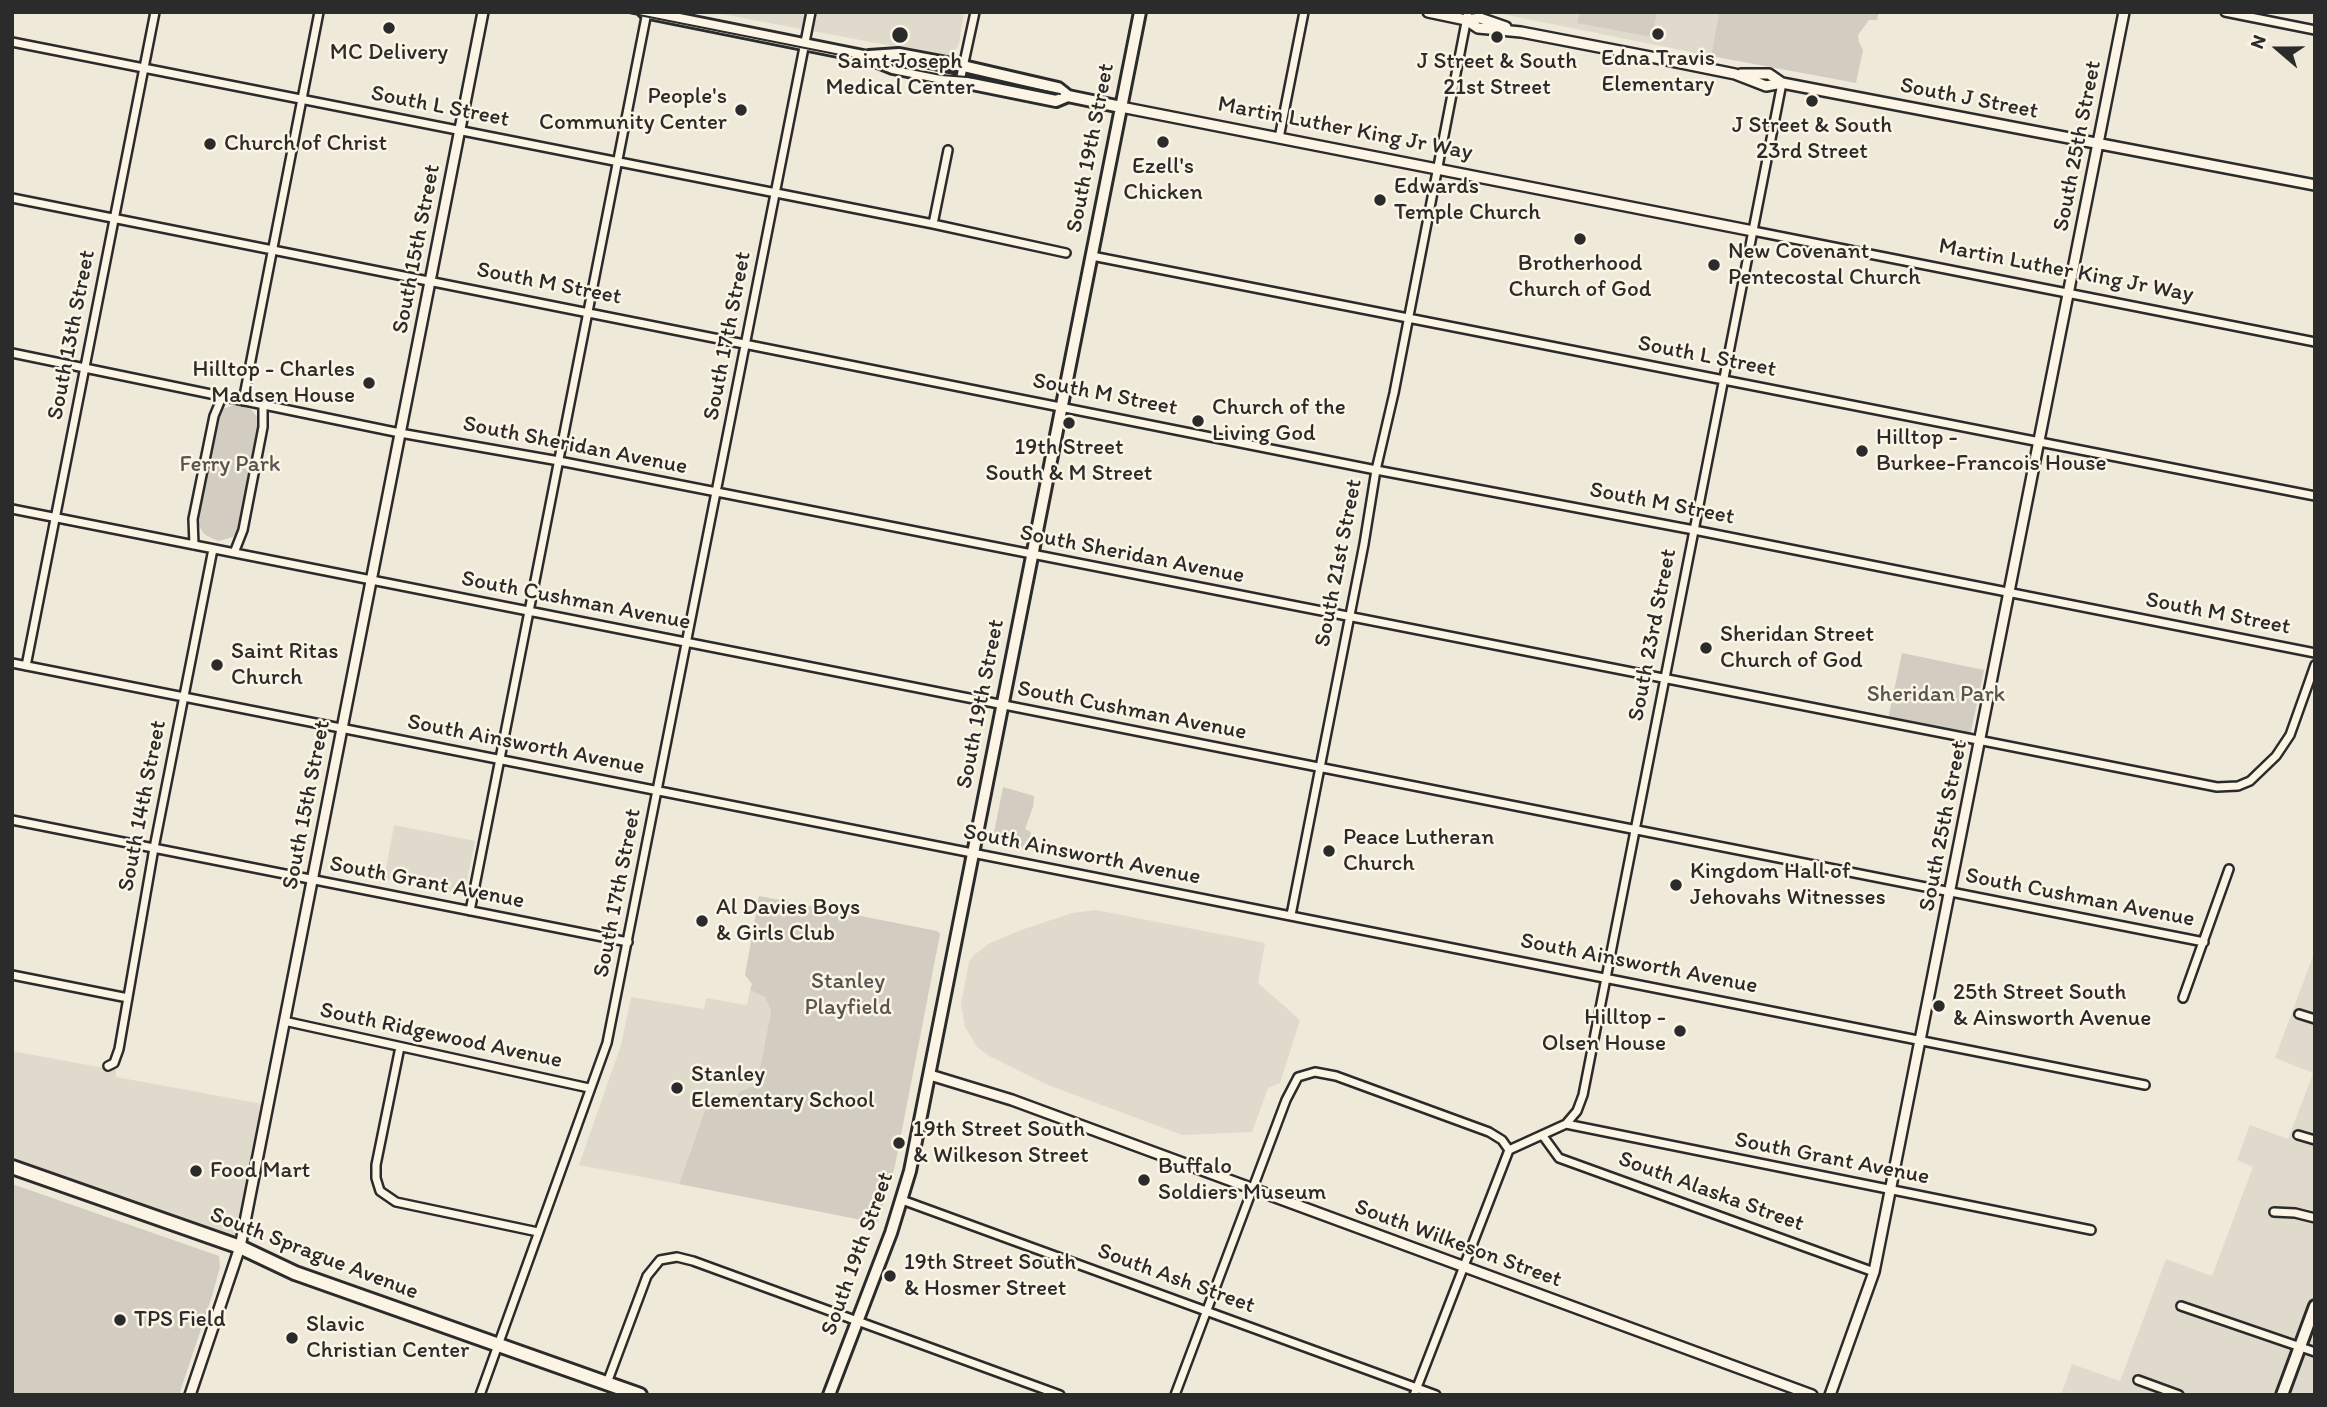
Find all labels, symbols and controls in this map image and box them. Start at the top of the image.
north arrow [2243,14,2313,84]
marker: MC Delivery [381,20,397,36]
marker: Saint Joseph Medical Center [890,25,910,45]
marker: Edna Travis Elementary [1650,26,1666,42]
marker: J Street & South 21st Street [1489,29,1505,45]
text: N [2245,32,2271,52]
place label: MC Delivery [330,39,448,67]
place label: Edna Travis Elementary [1601,45,1715,99]
place label: Saint Joseph Medical Center [825,48,975,102]
place label: J Street & South 21st Street [1417,48,1577,102]
street label: South 25th Street [2048,58,2108,234]
street label: South 19th Street [1061,61,1121,235]
street label: South J Street [1898,72,2040,126]
street label: South L Street [368,80,512,134]
place label: People's Community Center [539,83,727,137]
street label: Martin Luther King Jr Way [1215,91,1475,167]
marker: J Street & South 23rd Street [1804,93,1820,109]
marker: People's Community Center [733,102,749,118]
place label: J Street & South 23rd Street [1732,112,1892,166]
place label: Church of Christ [224,130,387,158]
marker: Ezell's Chicken [1155,134,1171,150]
marker: Church of Christ [202,136,218,152]
place label: Ezell's Chicken [1123,153,1203,207]
street label: South 15th Street [387,162,447,336]
place label: Edwards Temple Church [1394,173,1541,227]
marker: Edwards Temple Church [1372,192,1388,208]
marker: Brotherhood Church of God [1572,231,1588,247]
street label: Martin Luther King Jr Way [1936,233,2196,309]
place label: New Covenant Pentecostal Church [1728,238,1921,292]
street label: South 13th Street [42,248,102,422]
street label: South 17th Street [698,249,758,423]
place label: Brotherhood Church of God [1509,250,1651,304]
street label: South M Street [474,256,624,312]
marker: New Covenant Pentecostal Church [1706,257,1722,273]
street label: South L Street [1635,330,1779,384]
place label: Hilltop - Charles Madsen House [193,356,355,410]
street label: South M Street [1030,367,1180,423]
marker: Hilltop - Charles Madsen House [361,375,377,391]
place label: Church of the Living God [1212,394,1346,448]
street label: South Sheridan Avenue [460,411,690,481]
marker: Church of the Living God [1190,413,1206,429]
marker: 19th Street South & M Street [1061,415,1077,431]
place label: Hilltop - Burkee-Francois House [1876,424,2107,478]
place label: 19th Street South & M Street [986,434,1152,488]
marker: Hilltop - Burkee-Francois House [1854,443,1870,459]
park label: Ferry Park [179,451,281,479]
street label: South M Street [1587,476,1737,532]
street label: South 21st Street [1309,477,1369,649]
street label: South Sheridan Avenue [1017,520,1247,590]
street label: South 23rd Street [1623,547,1683,723]
street label: South Cushman Avenue [459,565,693,637]
street label: South M Street [2143,586,2293,642]
street label: South 19th Street [951,617,1011,791]
place label: Sheridan Street Church of God [1720,621,1874,675]
place label: Saint Ritas Church [231,638,339,692]
marker: Sheridan Street Church of God [1698,640,1714,656]
marker: Saint Ritas Church [209,657,225,673]
street label: South Cushman Avenue [1015,675,1249,747]
park label: Sheridan Park [1867,681,2005,709]
street label: South Ainsworth Avenue [405,708,647,782]
street label: South 14th Street [113,718,173,894]
street label: South 15th Street [277,718,337,892]
street label: South 25th Street [1914,738,1974,914]
street label: South 17th Street [588,806,648,980]
street label: South Ainsworth Avenue [961,818,1203,892]
place label: Peace Lutheran Church [1343,824,1494,878]
marker: Peace Lutheran Church [1321,843,1337,859]
street label: South Grant Avenue [327,851,527,915]
place label: Kingdom Hall of Jehovahs Witnesses [1690,858,1886,912]
street label: South Cushman Avenue [1963,862,2197,934]
marker: Kingdom Hall of Jehovahs Witnesses [1668,877,1684,893]
place label: Al Davies Boys & Girls Club [716,894,860,948]
marker: Al Davies Boys & Girls Club [694,913,710,929]
street label: South Ainsworth Avenue [1518,927,1760,1001]
park label: Stanley Playfield [804,968,892,1022]
place label: 25th Street South & Ainsworth Avenue [1953,979,2151,1033]
street label: South Ridgewood Avenue [317,997,565,1075]
marker: 25th Street South & Ainsworth Avenue [1931,998,1947,1014]
place label: Hilltop - Olsen House [1542,1004,1666,1058]
marker: Hilltop - Olsen House [1672,1023,1688,1039]
place label: Stanley Elementary School [691,1061,874,1115]
marker: Stanley Elementary School [669,1080,685,1096]
place label: 19th Street South & Wilkeson Street [913,1116,1089,1170]
street label: South Grant Avenue [1732,1127,1932,1191]
marker: 19th Street South & Wilkeson Street [891,1135,907,1151]
street label: South Alaska Street [1614,1146,1808,1238]
place label: Buffalo Soldiers Museum [1158,1153,1326,1207]
place label: Food Mart [210,1157,310,1185]
marker: Food Mart [188,1163,204,1179]
street label: South 19th Street [816,1169,900,1339]
marker: Buffalo Soldiers Museum [1136,1172,1152,1188]
street label: South Wilkeson Street [1351,1194,1565,1294]
street label: South Sprague Avenue [206,1201,422,1307]
street label: South Ash Street [1094,1238,1258,1320]
place label: 19th Street South & Hosmer Street [904,1249,1076,1303]
marker: 19th Street South & Hosmer Street [882,1268,898,1284]
place label: TPS Field [134,1306,226,1334]
place label: Slavic Christian Center [306,1311,469,1365]
marker: TPS Field [112,1312,128,1328]
marker: Slavic Christian Center [284,1330,300,1346]

